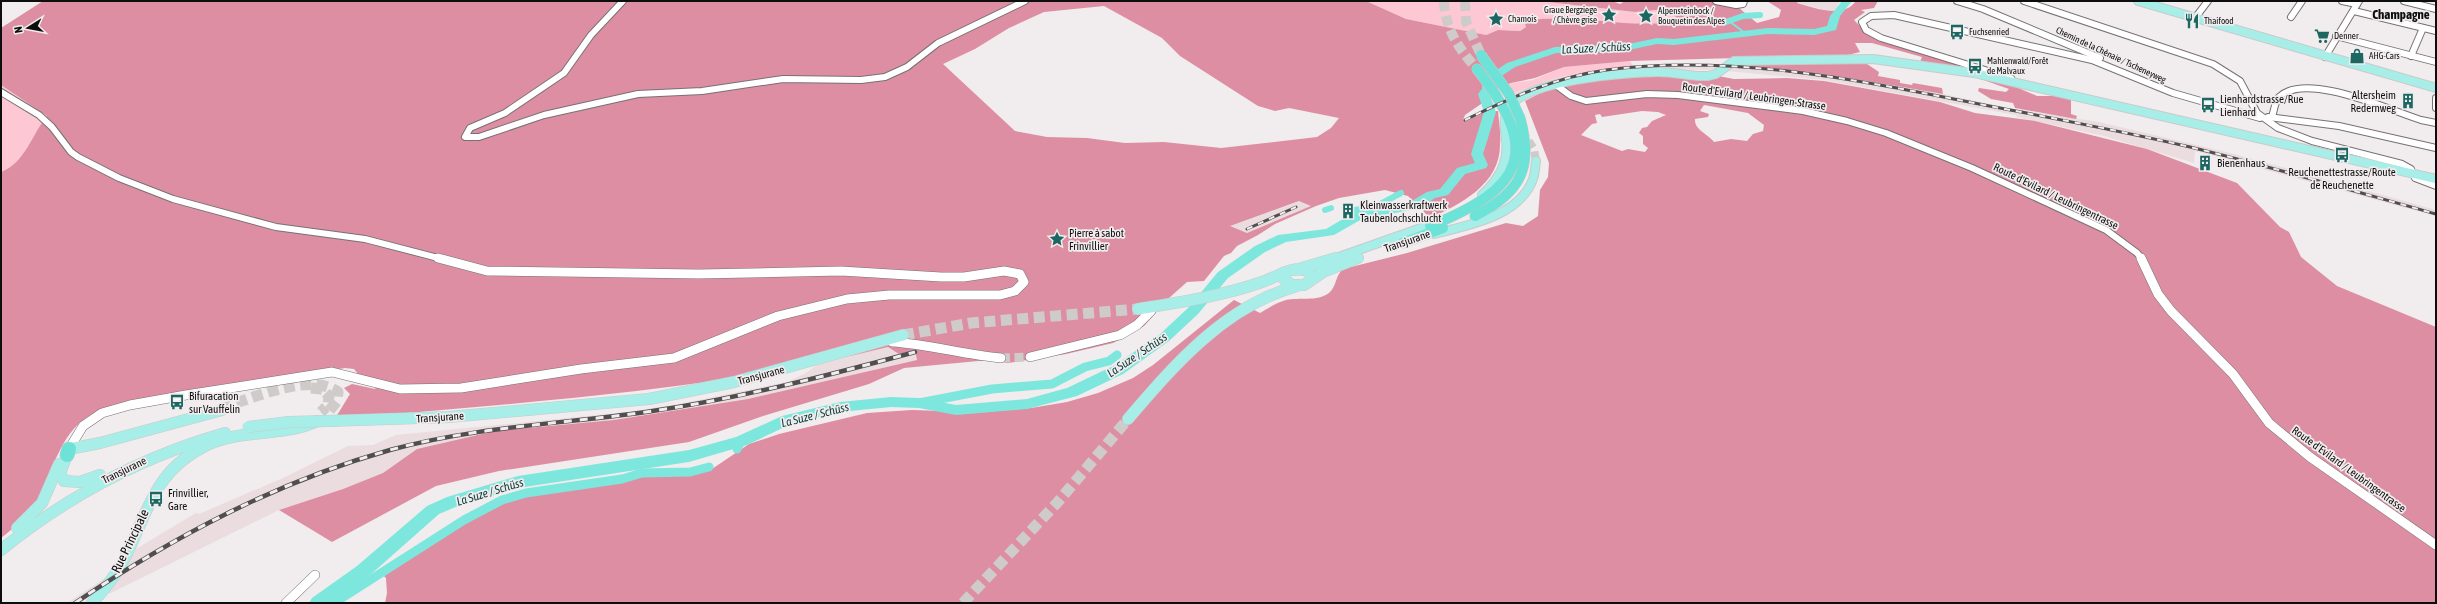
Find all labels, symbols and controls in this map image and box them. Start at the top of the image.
place label: Graue Bergziege / Chèvre grise [1544,5,1597,25]
place icon: Graue Bergziege / Chèvre grise [1600,6,1618,24]
place label: Alpensteinbock / Bouquetin des Alpes [1658,6,1725,26]
place icon: Alpensteinbock / Bouquetin des Alpes [1637,7,1655,25]
district label: Champagne [2372,7,2430,22]
north arrow [8,8,48,48]
place icon: Chamois [1487,10,1505,28]
restaurant icon: Thaifood [2183,12,2201,30]
place label: Chamois [1508,14,1537,24]
place label: Thaifood [2204,16,2234,26]
bus stop icon: Fuchsenried [1948,23,1966,41]
street label: Chemin de la Chênaie / Tscheneyweg [2054,25,2168,85]
text: N [12,26,25,34]
place label: Fuchsenried [1969,27,2009,37]
supermarket icon: Denner [2313,27,2331,45]
place label: Denner [2334,31,2359,41]
water label: La Suze / Schüss [1561,39,1631,57]
shop icon: AHG-Cars [2348,47,2366,65]
place label: AHG-Cars [2369,51,2400,61]
place label: Mahlenwald/Forêt de Malvaux [1987,56,2049,76]
bus stop icon: Mahlenwald/Forêt de Malvaux [1966,57,1984,75]
street label: Route d'Evilard / Leubringen-Strasse [1682,80,1826,112]
place label: Altersheim Redernweg [2351,89,2396,114]
building icon: Altersheim Redernweg [2399,92,2417,110]
place label: Lienhardstrasse/Rue Lienhard [2220,93,2304,118]
bus stop icon: Lienhardstrasse/Rue Lienhard [2199,96,2217,114]
bus stop icon: Reuchenettestrasse/Route de Reuchenette [2333,146,2351,164]
building icon: Bienenhaus [2196,154,2214,172]
place label: Bienenhaus [2217,157,2265,169]
street label: Route d'Evilard / Leubringentrasse [1992,161,2120,231]
place label: Reuchenettestrasse/Route de Reuchenette [2288,166,2396,191]
place label: Kleinwasserkraftwerk Taubenlochschlucht [1360,199,1448,224]
building icon: Kleinwasserkraftwerk Taubenlochschlucht [1339,202,1357,220]
place label: Pierre à sabot Frinvillier [1069,227,1124,252]
street label: Transjurane [1382,228,1432,254]
place icon: Pierre à sabot Frinvillier [1048,230,1066,248]
water label: La Suze / Schüss [1104,330,1170,380]
street label: Transjurane [736,363,786,387]
place label: Bifuracation sur Vauffelin [189,390,240,415]
bus stop icon: Bifuracation sur Vauffelin [168,393,186,411]
water label: La Suze / Schüss [780,400,850,430]
street label: Transjurane [416,409,464,425]
street label: Route d'Evilard / Leubringentrasse [2290,424,2408,514]
street label: Transjurane [100,454,148,486]
water label: La Suze / Schüss [455,475,525,509]
place label: Frinvillier, Gare [168,487,208,512]
bus stop icon: Frinvillier, Gare [147,490,165,508]
street label: Rue Principale [108,507,152,575]

